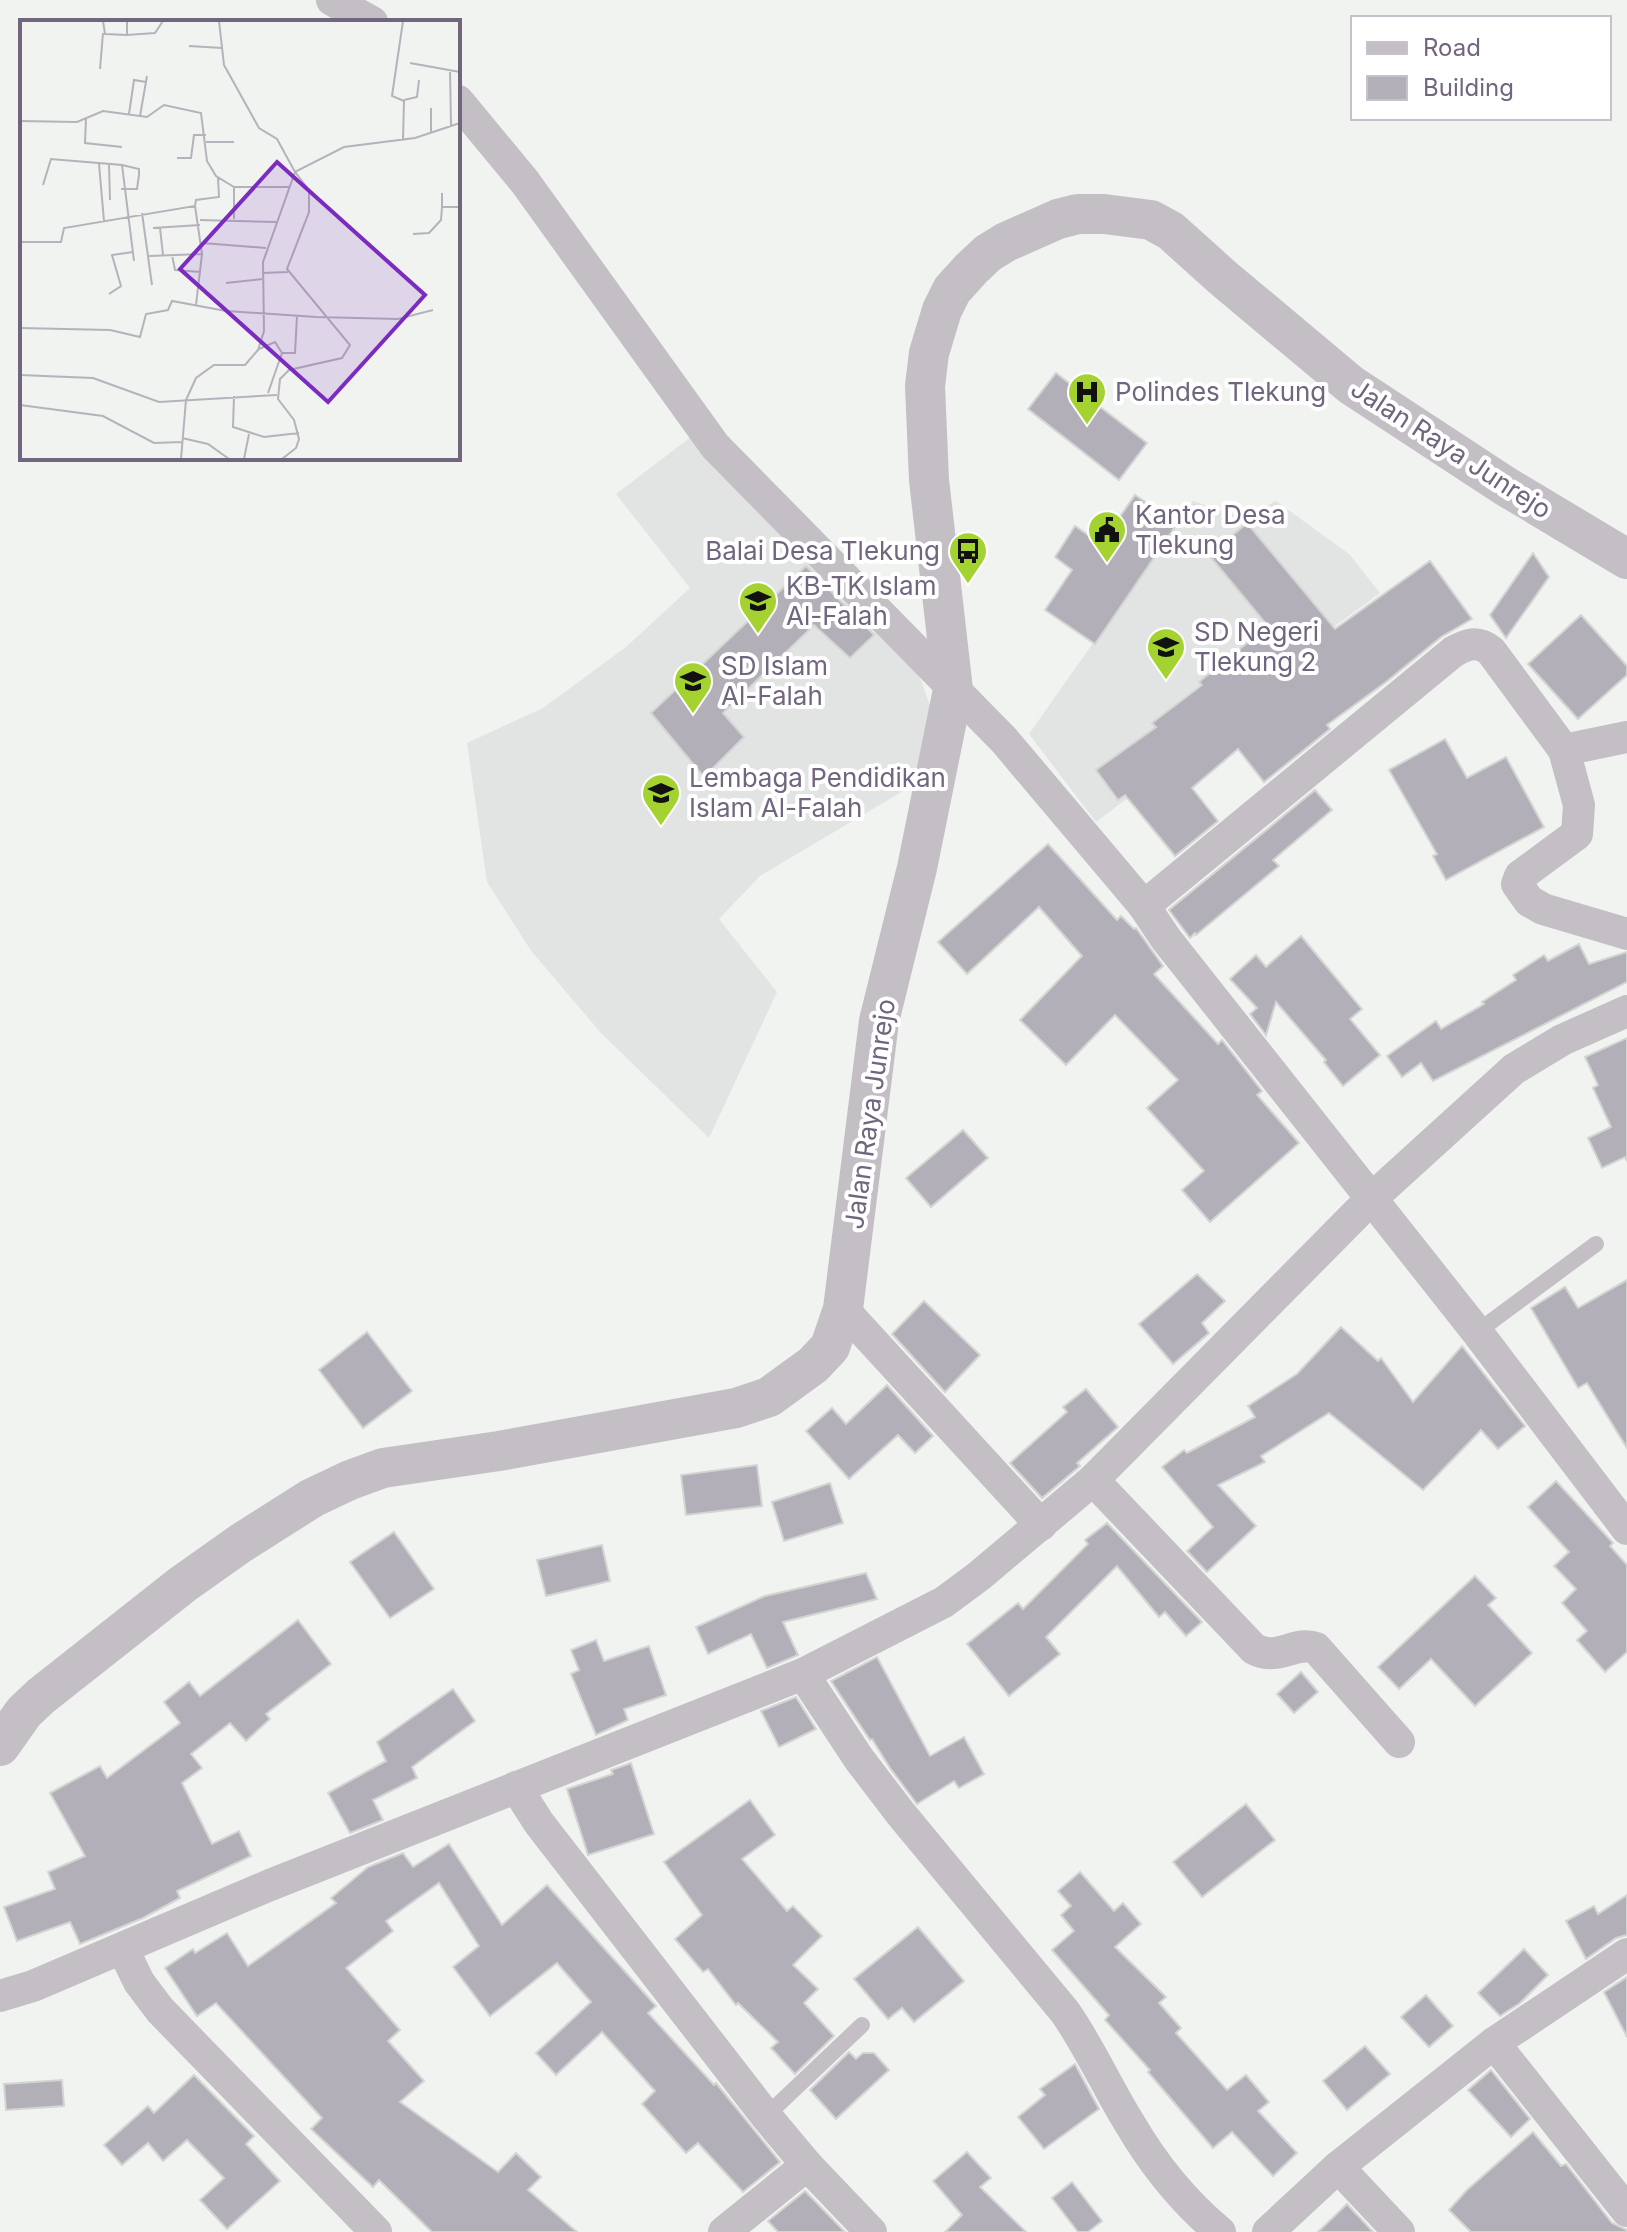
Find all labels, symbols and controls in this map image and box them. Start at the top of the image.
legend [1351,16,1611,120]
inset map [20,20,460,460]
text: Road [1423,33,1481,62]
text: Building [1423,73,1514,102]
hospital icon: Polindes Tlekung [1066,371,1108,426]
street label: Jalan Raya Junrejo [1345,372,1557,525]
place label: Polindes Tlekung [1115,376,1326,407]
place label: Kantor Desa Tlekung [1135,499,1286,560]
public building icon: Kantor Desa Tlekung [1086,509,1128,564]
bus stop icon: Balai Desa Tlekung [947,530,989,585]
place label: Balai Desa Tlekung [705,535,940,566]
place label: KB-TK Islam Al-Falah [786,570,936,631]
school or university icon: KB-TK Islam Al-Falah [737,580,779,635]
place label: SD Negeri Tlekung 2 [1194,616,1319,677]
school or university icon: SD Negeri Tlekung 2 [1145,626,1187,681]
place label: SD Islam Al-Falah [721,650,828,711]
school or university icon: SD Islam Al-Falah [672,660,714,715]
place label: Lembaga Pendidikan Islam Al-Falah [689,762,946,823]
school or university icon: Lembaga Pendidikan Islam Al-Falah [640,772,682,827]
street label: Jalan Raya Junrejo [838,997,901,1231]

